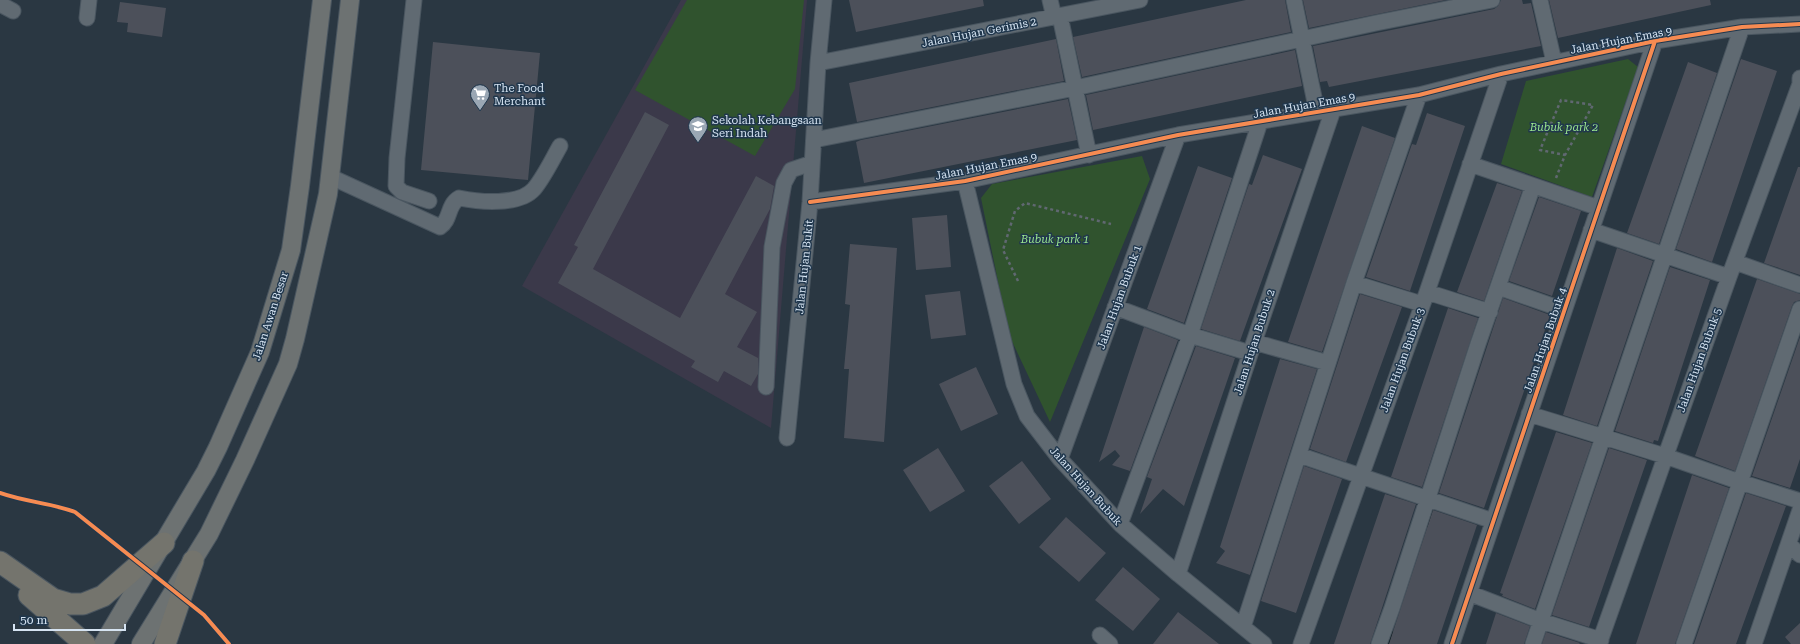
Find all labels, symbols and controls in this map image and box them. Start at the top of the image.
street label: Jalan Hujan Gerimis 2 [921,15,1038,50]
street label: Jalan Hujan Emas 9 [1569,24,1673,57]
place label: The Food Merchant [494,82,545,108]
supermarket icon: The Food Merchant [469,83,491,111]
street label: Jalan Hujan Emas 9 [1252,90,1356,121]
place label: Sekolah Kebangsaan Seri Indah [712,114,822,140]
school or university icon: Sekolah Kebangsaan Seri Indah [687,115,709,143]
park label: Bubuk park 2 [1529,121,1598,134]
street label: Jalan Hujan Emas 9 [934,150,1038,183]
street label: Jalan Hujan Bukit [793,219,816,315]
park label: Bubuk park 1 [1020,233,1089,246]
street label: Jalan Hujan Bubuk 1 [1095,243,1144,351]
street label: Jalan Awan Besar [250,270,291,362]
street label: Jalan Hujan Bubuk 4 [1521,285,1570,394]
street label: Jalan Hujan Bubuk 2 [1231,288,1278,397]
street label: Jalan Hujan Bubuk 3 [1378,306,1427,414]
street label: Jalan Hujan Bubuk 5 [1675,306,1724,414]
street label: Jalan Hujan Bubuk [1047,444,1124,528]
scale bar [14,606,125,632]
text: 50 m [20,613,47,627]

